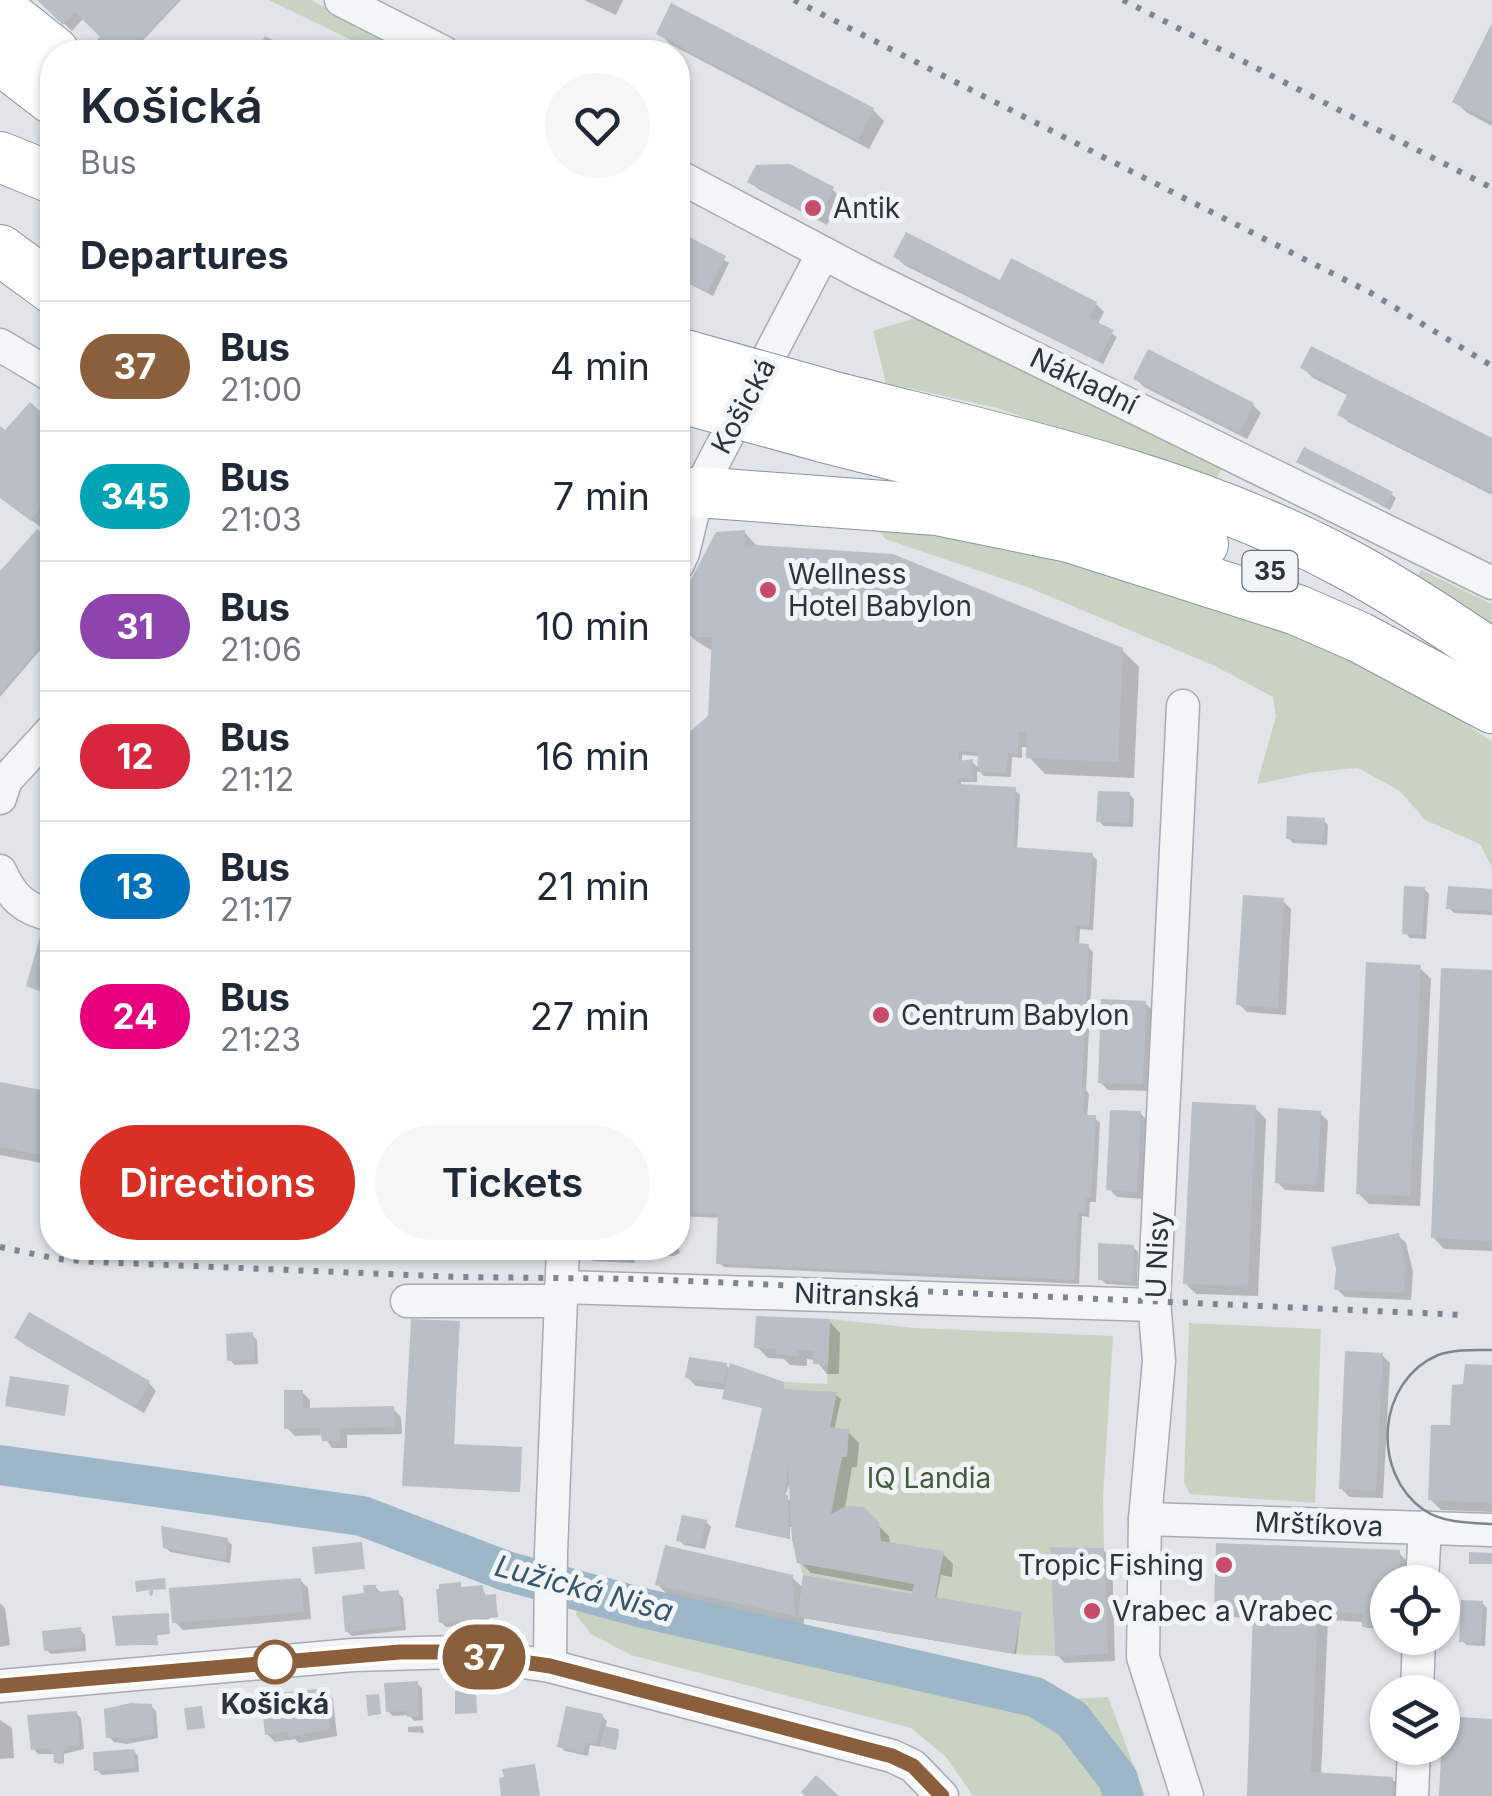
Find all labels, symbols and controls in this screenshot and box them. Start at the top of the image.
button: heart [545,73,650,178]
text: Košická [80,76,263,135]
text: Bus [80,143,137,182]
place label: Antik [833,191,900,225]
marker: Antik [802,197,824,219]
text: Departures [80,232,289,278]
text: Bus [220,324,290,370]
street label: Nákladní [1025,340,1143,422]
text: 4 min [550,343,650,389]
text: 37 [114,345,156,387]
street label: Košická [704,352,782,460]
text: 21:00 [220,370,302,409]
text: Bus [220,454,290,500]
text: 7 min [553,473,650,519]
text: 345 [101,475,169,517]
text: 21:03 [220,500,302,539]
road number: 35 [1242,551,1298,591]
place label: Wellness Hotel Babylon [788,557,972,623]
marker: Wellness Hotel Babylon [757,579,779,601]
text: Bus [220,584,290,630]
text: 10 min [535,603,650,649]
text: 31 [116,605,154,647]
text: 21:06 [220,630,302,669]
text: Bus [220,714,290,760]
text: 16 min [535,733,650,779]
text: 12 [116,735,154,777]
text: 21:12 [220,760,294,799]
text: Bus [220,844,290,890]
text: 21 min [536,863,650,909]
text: 13 [116,865,154,907]
text: 21:17 [220,890,293,929]
text: Bus [220,974,290,1020]
text: 27 min [530,993,650,1039]
text: 24 [112,995,158,1037]
place label: Centrum Babylon [901,998,1130,1032]
marker: Centrum Babylon [870,1004,892,1026]
text: 21:23 [220,1020,301,1059]
button: Directions [80,1125,355,1240]
button: Tickets [375,1125,650,1240]
street label: U Nisy [1138,1211,1176,1299]
street label: Nitranská [794,1276,920,1314]
park label: IQ Landia [867,1461,991,1495]
street label: Mrštíkova [1254,1505,1384,1543]
water label: Lužická Nisa [491,1547,677,1629]
place label: Tropic Fishing [1018,1548,1204,1582]
marker: Tropic Fishing [1213,1554,1235,1576]
map controls [1370,1565,1460,1765]
button: locate [1370,1565,1460,1655]
place label: Vrabec a Vrabec [1112,1594,1334,1628]
marker: Vrabec a Vrabec [1081,1600,1103,1622]
line badge: 37 [439,1624,529,1690]
text: 37 [463,1636,505,1678]
marker: Košická [254,1641,296,1683]
button: layers [1370,1675,1460,1765]
place label: Košická [221,1687,329,1721]

